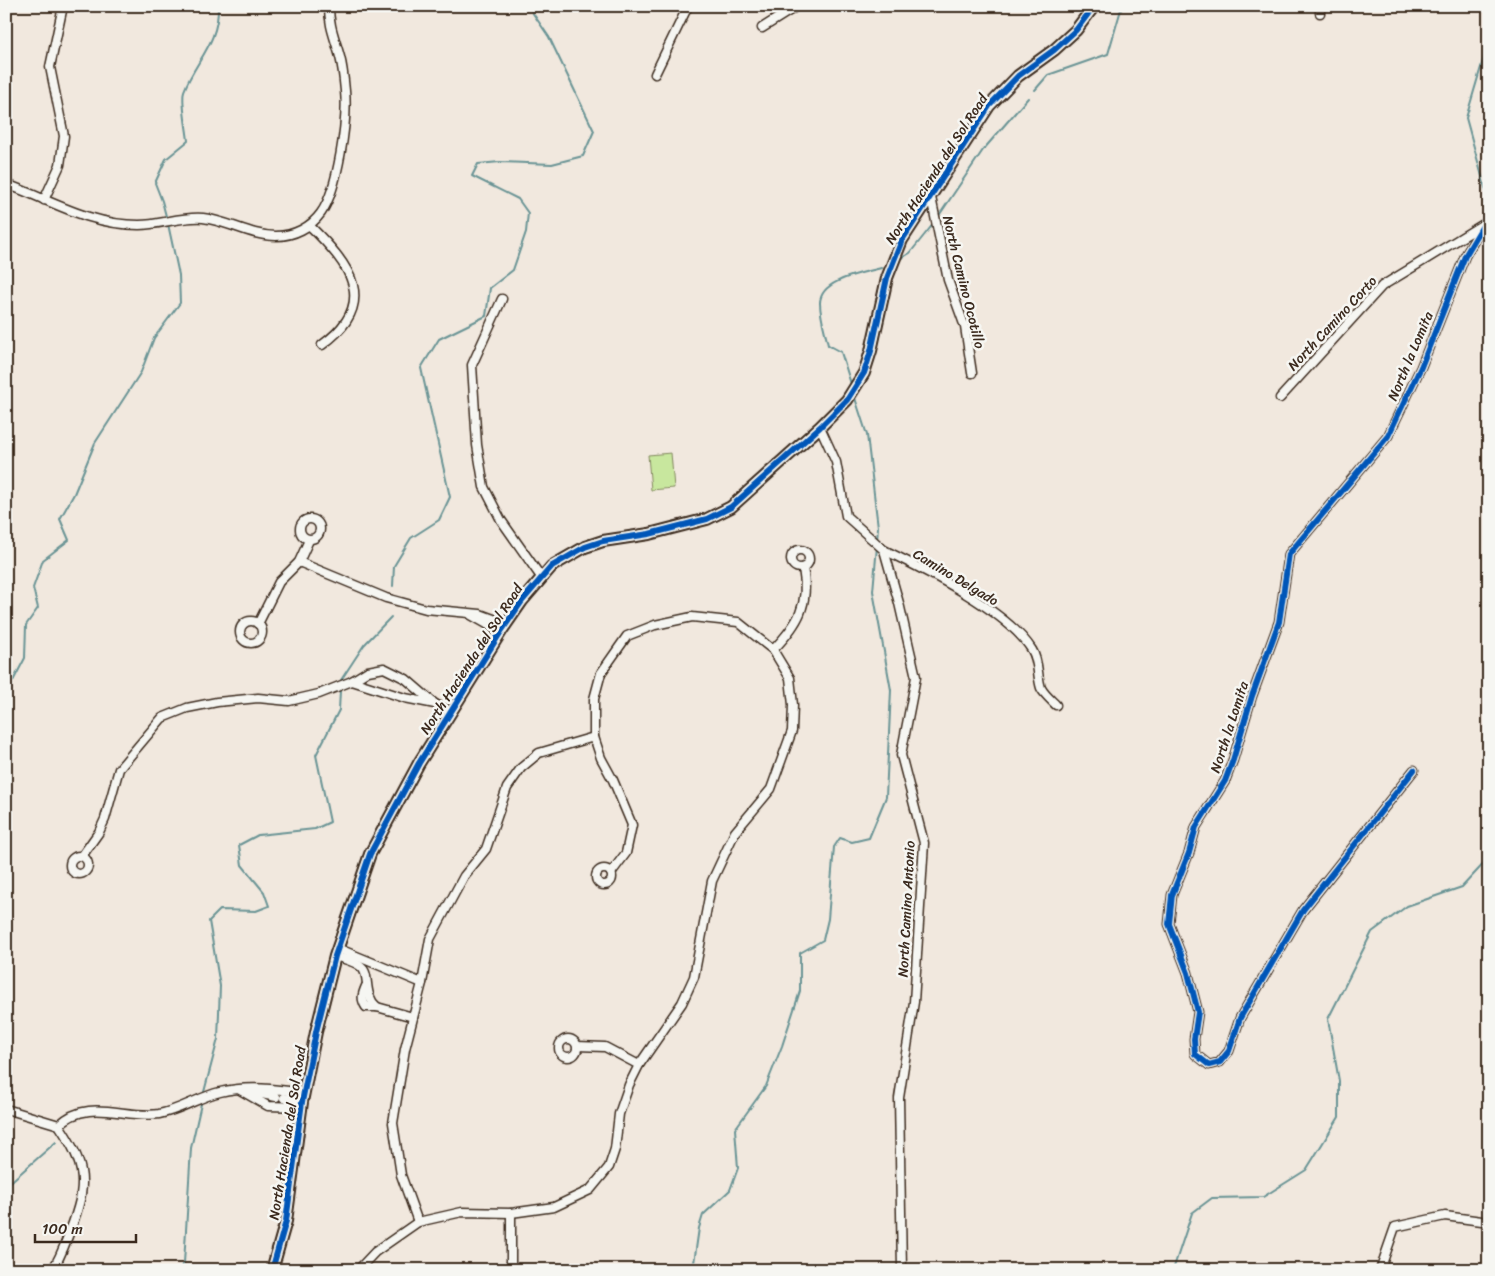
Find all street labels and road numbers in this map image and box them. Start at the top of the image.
street label: North Hacienda del Sol Road [878,88,996,250]
street label: North Camino Ocotillo [935,213,992,351]
street label: North Camino Corto [1281,270,1383,377]
street label: North la Lomita [1380,307,1441,405]
street label: Camino Delgado [908,542,1004,613]
street label: North Hacienda del Sol Road [413,578,531,740]
street label: North la Lomita [1203,677,1256,776]
street label: North Camino Antonio [890,840,923,978]
street label: North Hacienda del Sol Road [261,1043,314,1222]

